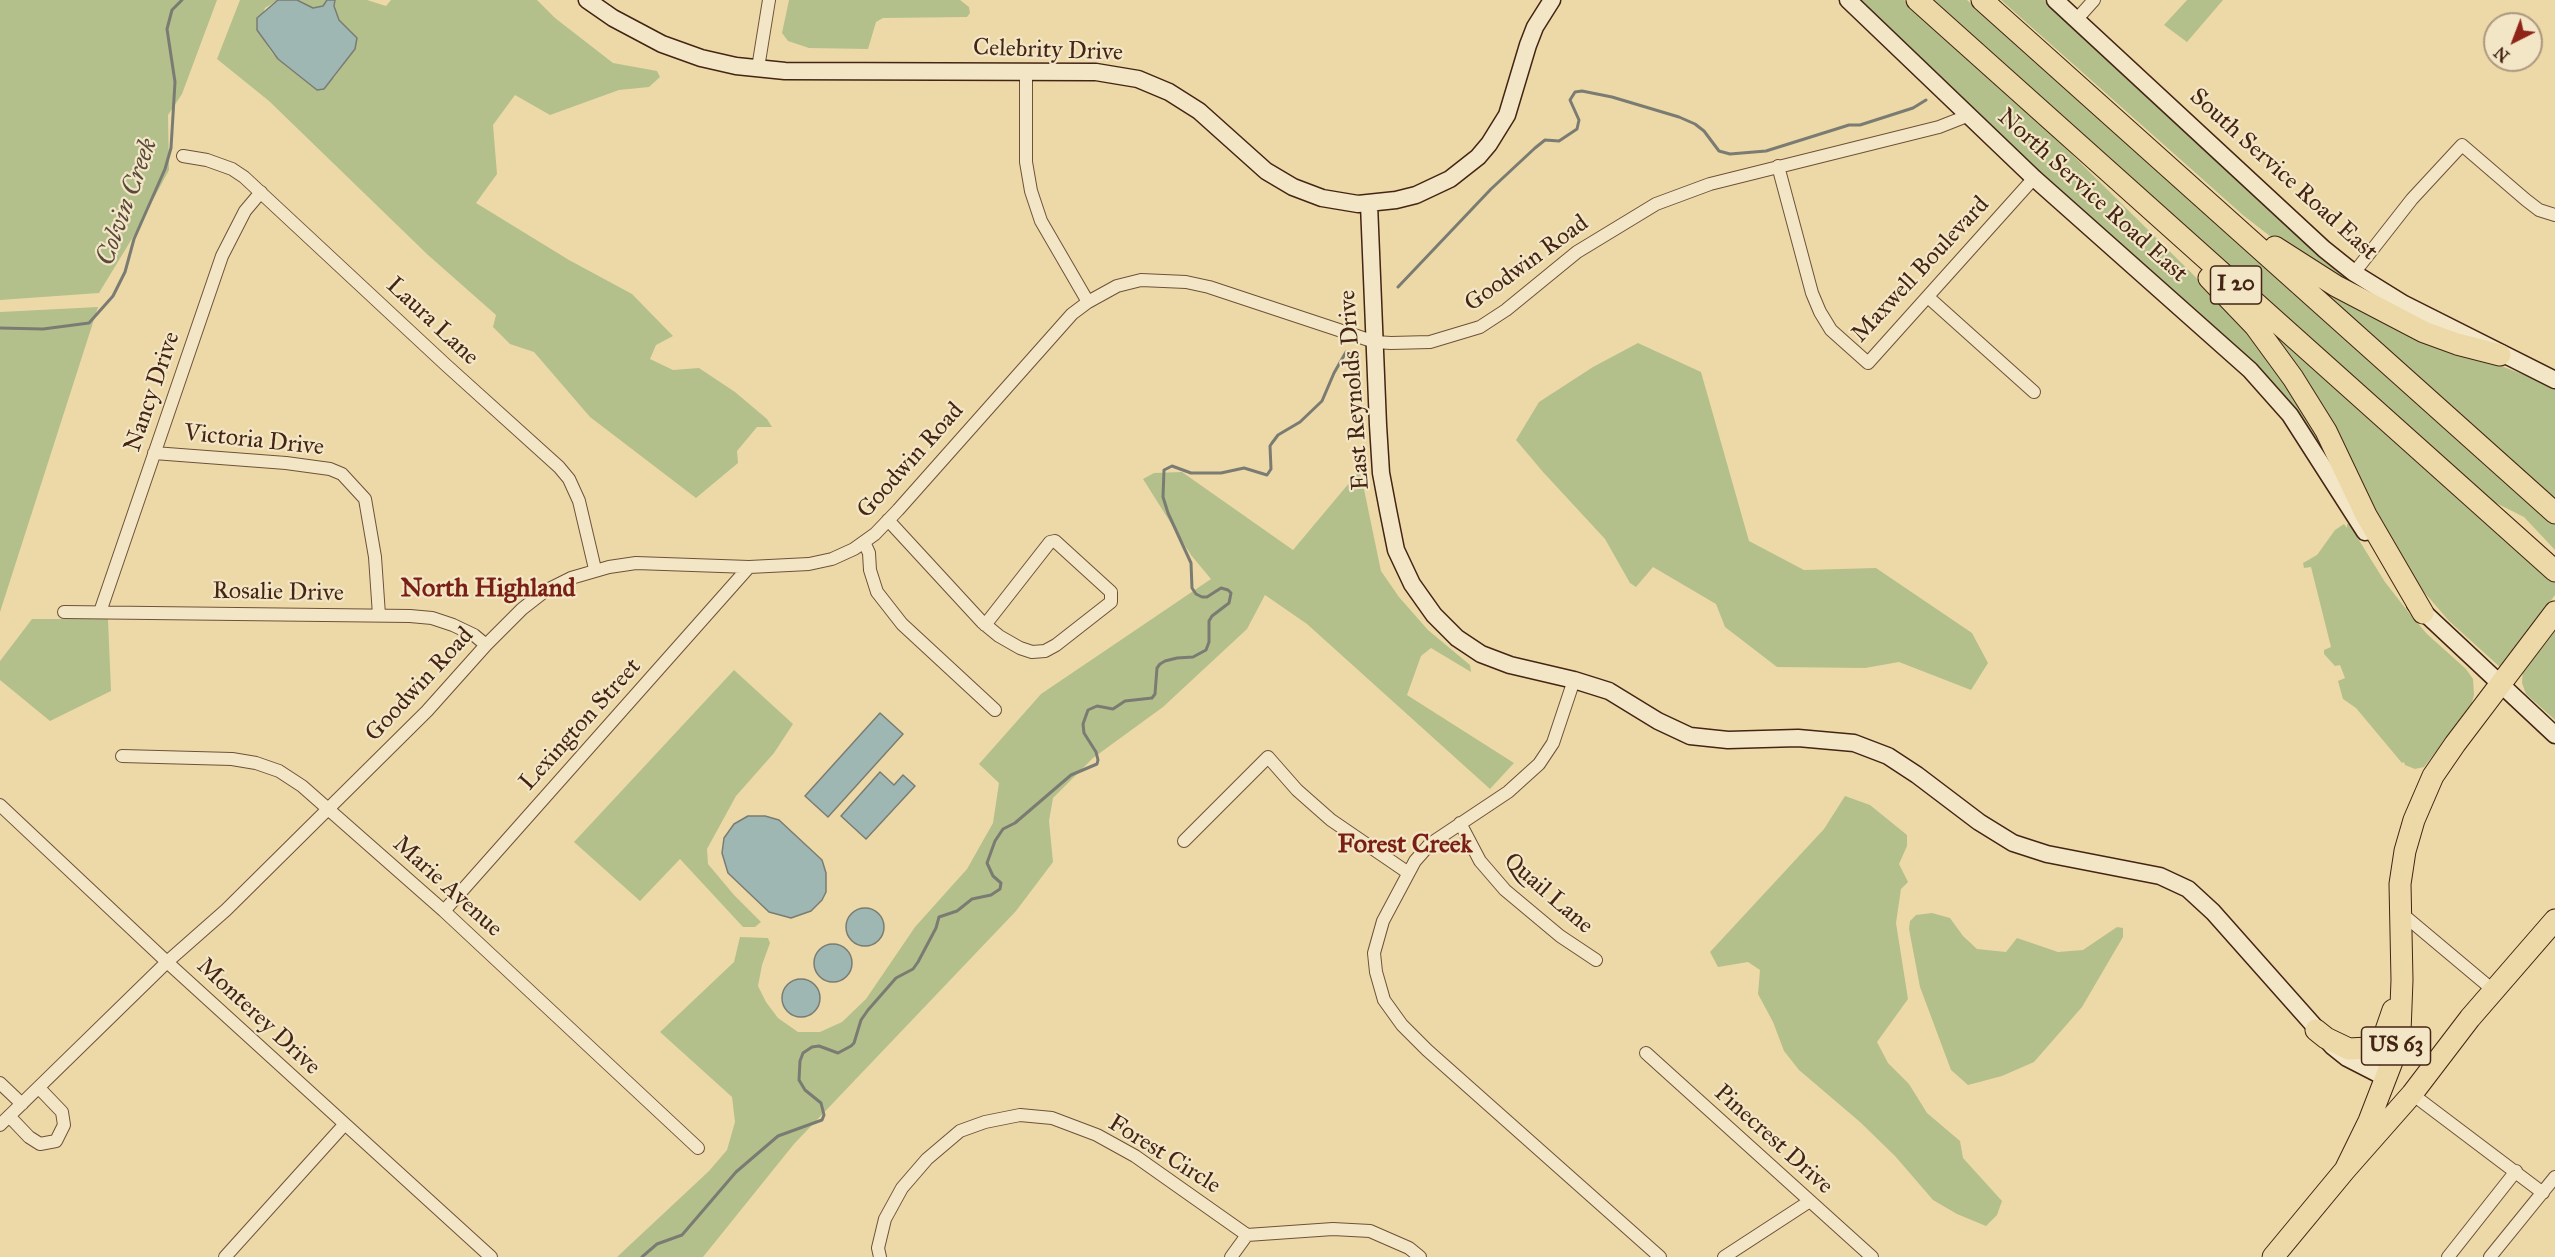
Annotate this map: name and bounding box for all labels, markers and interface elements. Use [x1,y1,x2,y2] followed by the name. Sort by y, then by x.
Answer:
[2483,12,2543,72] north arrow
[972,34,1124,68] street label: Celebrity Drive
[2491,43,2513,66] text: N
[2183,83,2383,267] street label: South Service Road East
[1991,103,2193,289] street label: North Service Road East
[91,134,165,270] water label: Colvin Creek
[1846,191,1996,349] street label: Maxwell Boulevard
[1460,210,1594,318] street label: Goodwin Road
[2210,266,2262,304] road number: I 20
[380,272,484,372] street label: Laura Lane
[1334,289,1376,491] street label: East Reynolds Drive
[119,328,187,456] street label: Nancy Drive
[852,397,970,525] street label: Goodwin Road
[183,419,325,463] street label: Victoria Drive
[400,574,576,606] district label: North Highland
[212,577,344,609] street label: Rosalie Drive
[360,622,480,748] street label: Goodwin Road
[514,653,648,797] street label: Lexington Street
[386,830,508,944] street label: Marie Avenue
[1337,830,1473,862] district label: Forest Creek
[1497,847,1599,941] street label: Quail Lane
[190,952,326,1082] street label: Monterey Drive
[2362,1027,2430,1065] road number: US 63
[1708,1079,1838,1201] street label: Pinecrest Drive
[1103,1109,1225,1201] street label: Forest Circle

